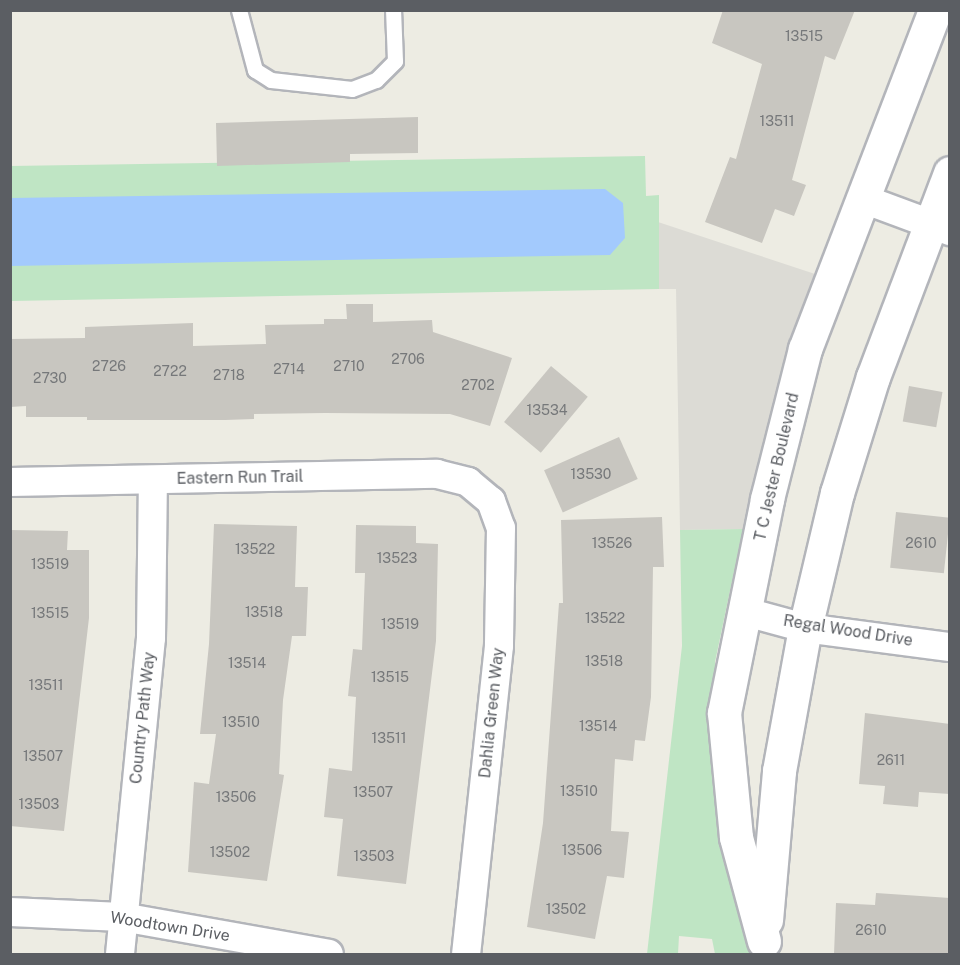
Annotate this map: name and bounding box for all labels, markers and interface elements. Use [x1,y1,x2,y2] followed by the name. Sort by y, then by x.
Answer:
[785,28,823,44] house number: 13515
[760,113,794,129] house number: 13511
[391,351,425,367] house number: 2706
[92,358,126,374] house number: 2726
[333,358,365,374] house number: 2710
[273,361,305,377] house number: 2714
[153,363,187,379] house number: 2722
[213,367,245,383] house number: 2718
[33,370,67,386] house number: 2730
[461,377,495,393] house number: 2702
[751,391,803,543] street label: T C Jester Boulevard
[526,402,568,418] house number: 13534
[571,466,611,482] house number: 13530
[176,467,304,489] street label: Eastern Run Trail
[592,535,632,551] house number: 13526
[905,535,937,551] house number: 2610
[235,541,275,557] house number: 13522
[377,550,417,566] house number: 13523
[31,556,69,572] house number: 13519
[245,604,283,620] house number: 13518
[31,605,69,621] house number: 13515
[585,610,625,626] house number: 13522
[782,611,914,651] street label: Regal Wood Drive
[381,616,419,632] house number: 13519
[476,647,508,779] street label: Dahlia Green Way
[127,651,159,785] street label: Country Path Way
[585,653,623,669] house number: 13518
[228,655,266,671] house number: 13514
[371,669,409,685] house number: 13515
[29,677,63,693] house number: 13511
[222,714,260,730] house number: 13510
[579,718,617,734] house number: 13514
[372,730,406,746] house number: 13511
[23,748,63,764] house number: 13507
[877,752,905,768] house number: 2611
[560,783,598,799] house number: 13510
[353,784,393,800] house number: 13507
[216,789,256,805] house number: 13506
[19,796,59,812] house number: 13503
[562,842,602,858] house number: 13506
[210,844,250,860] house number: 13502
[354,848,394,864] house number: 13503
[546,901,586,917] house number: 13502
[109,908,231,946] street label: Woodtown Drive
[855,922,887,938] house number: 2610

